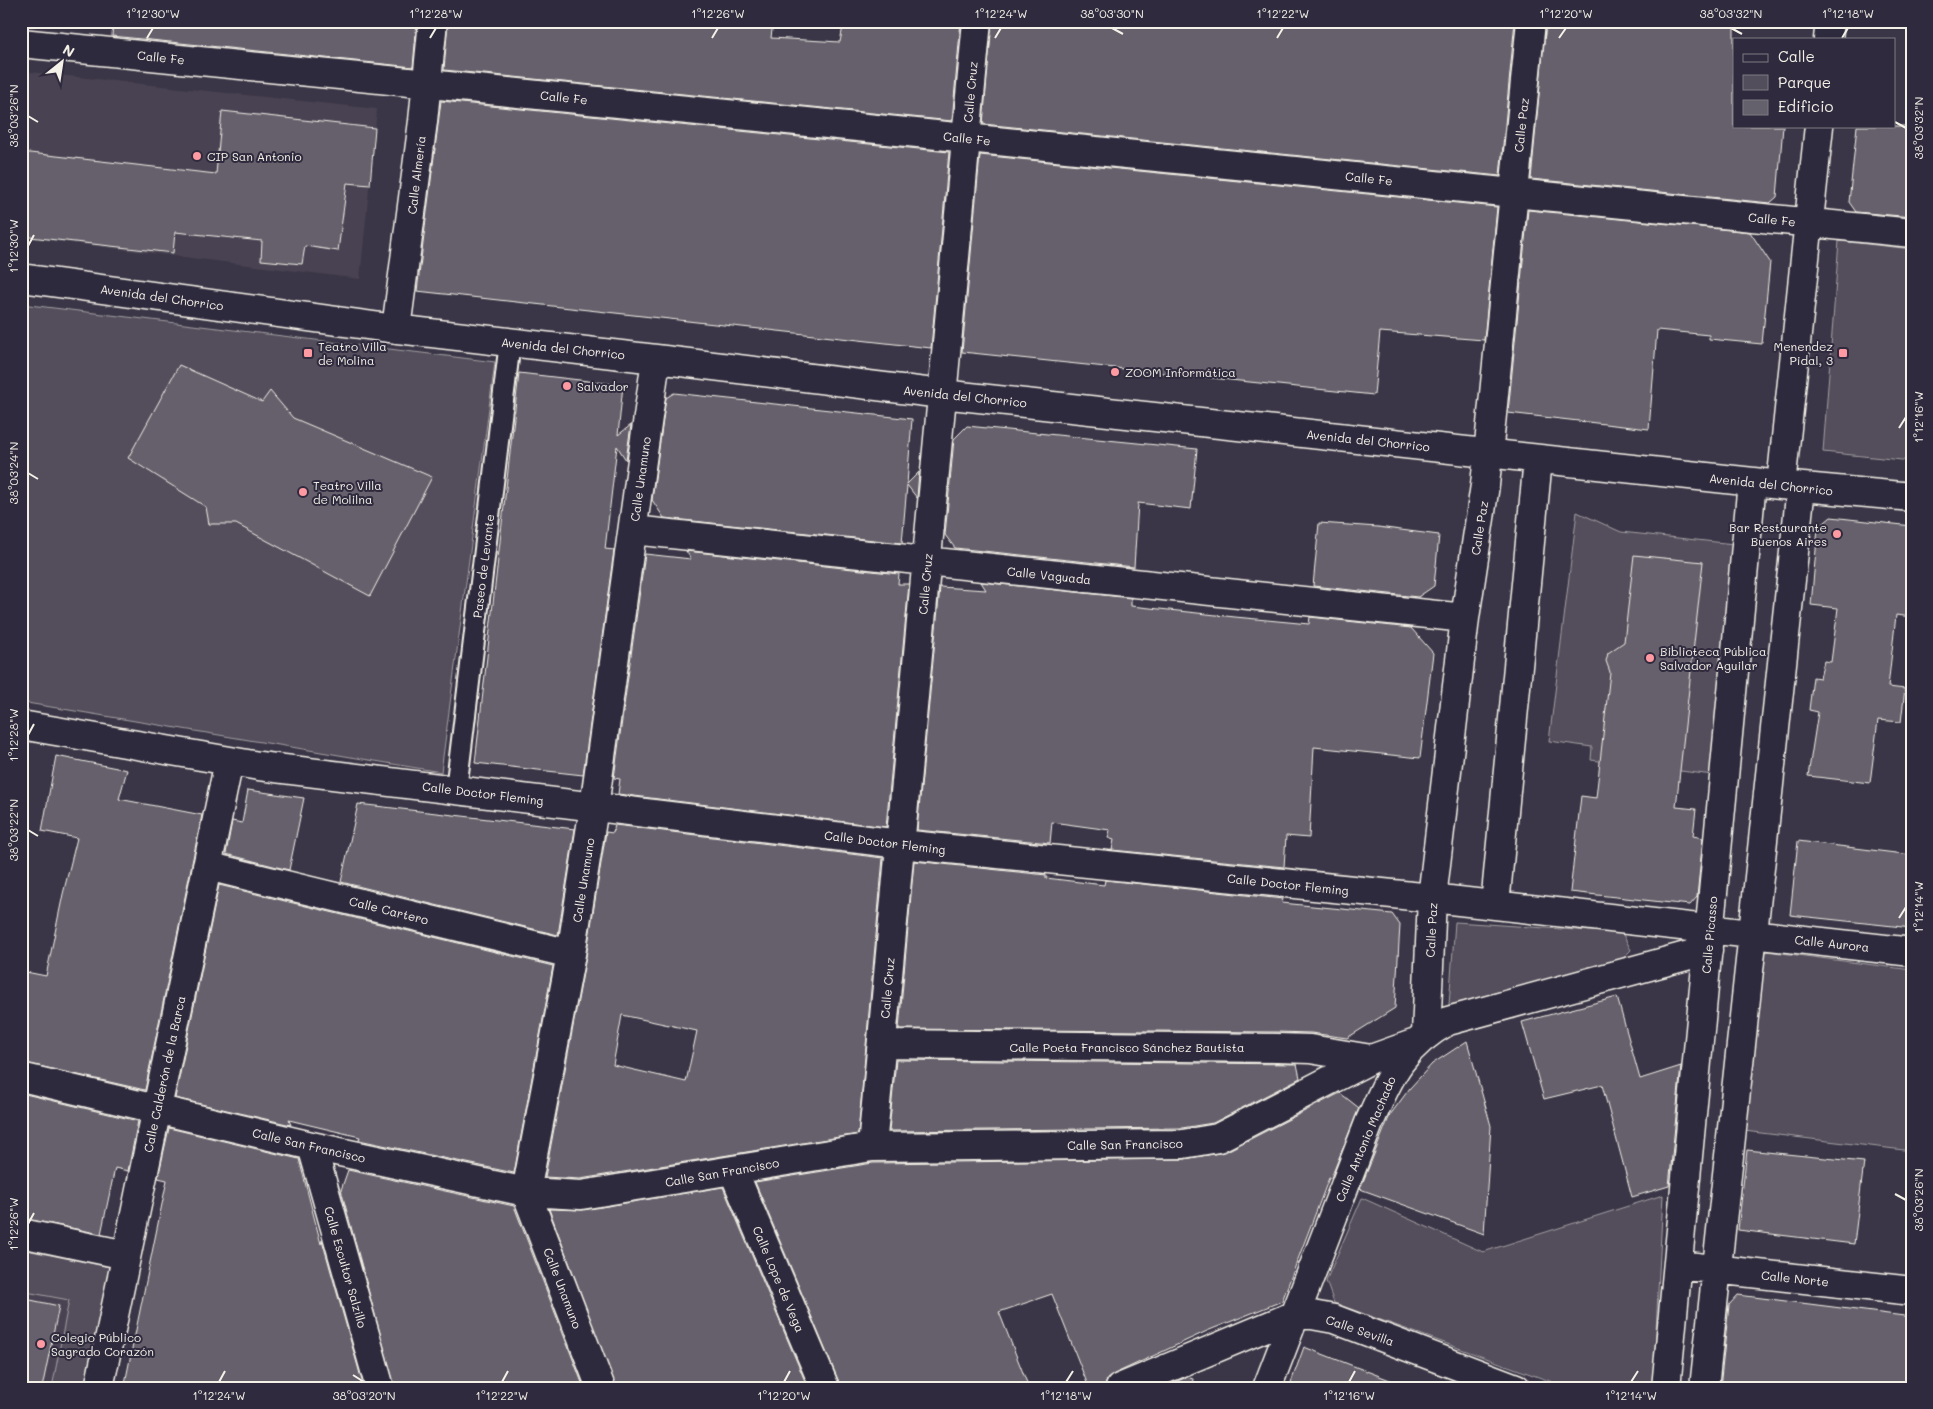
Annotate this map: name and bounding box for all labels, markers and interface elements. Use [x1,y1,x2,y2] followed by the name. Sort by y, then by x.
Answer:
[126,5,180,21] text: 1°12'30"W
[409,5,463,21] text: 1°12'28"W
[691,5,745,21] text: 1°12'26"W
[974,5,1028,21] text: 1°12'24"W
[1080,5,1144,21] text: 38°03'30"N
[1257,5,1309,21] text: 1°12'22"W
[1539,5,1593,21] text: 1°12'20"W
[1700,5,1762,21] text: 38°03'32"N
[1822,5,1874,21] text: 1°12'18"W
[38,38,88,88] north arrow
[1733,38,1896,128] legend
[59,39,78,61] text: N
[1778,46,1815,66] text: Calle
[137,47,185,67] street label: Calle Fe
[959,61,981,123] street label: Calle Cruz
[1778,72,1831,92] text: Parque
[5,84,21,148] text: 38°03'26"N
[540,87,588,107] street label: Calle Fe
[1778,96,1834,116] text: Edificio
[1510,97,1532,153] street label: Calle Paz
[1910,97,1926,159] text: 38°03'32"N
[943,128,991,148] street label: Calle Fe
[403,135,429,215] street label: Calle Almería
[207,148,302,164] place label: CIP San Antonio
[191,150,203,162] marker: CIP San Antonio
[1345,168,1393,188] street label: Calle Fe
[1748,209,1796,229] street label: Calle Fe
[5,219,21,273] text: 1°12'30"W
[99,280,225,314] street label: Avenida del Chorrico
[500,334,626,362] street label: Avenida del Chorrico
[318,338,387,368] place label: Teatro Villa de Molina
[1774,338,1833,368] place label: Menendez Pidal, 3
[302,347,314,359] marker: Teatro Villa de Molina
[1837,347,1849,359] marker: Menendez Pidal, 3
[1125,364,1236,380] place label: ZOOM Informática
[1109,366,1121,378] marker: ZOOM Informática
[577,378,629,394] place label: Salvador
[561,380,573,392] marker: Salvador
[902,382,1028,410] street label: Avenida del Chorrico
[1910,391,1926,443] text: 1°12'16"W
[1305,426,1431,454] street label: Avenida del Chorrico
[626,436,654,522] street label: Calle Unamuno
[5,442,21,504] text: 38°03'24"N
[1708,470,1834,498] street label: Avenida del Chorrico
[313,477,382,507] place label: Teatro Villa de Molilna
[297,486,309,498] marker: Teatro Villa de Molilna
[1467,499,1491,556] street label: Calle Paz
[469,513,497,619] street label: Paseo de Levante
[1729,519,1827,549] place label: Bar Restaurante Buenos Aires
[1831,528,1843,540] marker: Bar Restaurante Buenos Aires
[914,553,936,615] street label: Calle Cruz
[1006,563,1092,587] street label: Calle Vaguada
[1660,643,1766,673] place label: Biblioteca Pública Salvador Aguilar
[1644,652,1656,664] marker: Biblioteca Pública Salvador Aguilar
[5,708,21,762] text: 1°12'28"W
[421,778,545,808] street label: Calle Doctor Fleming
[5,799,21,861] text: 38°03'22"N
[823,827,947,857] street label: Calle Doctor Fleming
[568,837,598,923] street label: Calle Unamuno
[1226,870,1350,898] street label: Calle Doctor Fleming
[1910,881,1926,933] text: 1°12'14"W
[348,892,430,928] street label: Calle Cartero
[1698,896,1720,974] street label: Calle Picasso
[1422,902,1440,958] street label: Calle Paz
[1794,931,1870,955] street label: Calle Aurora
[876,957,898,1019] street label: Calle Cruz
[140,994,188,1154] street label: Calle Calderón de la Barca
[1010,1039,1244,1055] street label: Calle Poeta Francisco Sánchez Bautista
[1331,1074,1399,1204] street label: Calle Antonio Machado
[251,1124,367,1166] street label: Calle San Francisco
[1067,1135,1183,1153] street label: Calle San Francisco
[664,1154,780,1190] street label: Calle San Francisco
[1910,1168,1926,1232] text: 38°03'26"N
[5,1197,21,1251] text: 1°12'26"W
[321,1204,371,1330] street label: Calle Escultor Salzillo
[749,1223,809,1335] street label: Calle Lope de Vega
[540,1245,586,1331] street label: Calle Unamuno
[1760,1266,1830,1290] street label: Calle Norte
[1324,1311,1396,1349] street label: Calle Sevilla
[51,1329,154,1359] place label: Colegio Público Sagrado Corazón
[35,1338,47,1350] marker: Colegio Público Sagrado Corazón
[192,1387,246,1403] text: 1°12'24"W
[332,1387,396,1403] text: 38°03'20"N
[476,1387,528,1403] text: 1°12'22"W
[757,1387,811,1403] text: 1°12'20"W
[1040,1387,1092,1403] text: 1°12'18"W
[1323,1387,1375,1403] text: 1°12'16"W
[1605,1387,1657,1403] text: 1°12'14"W

